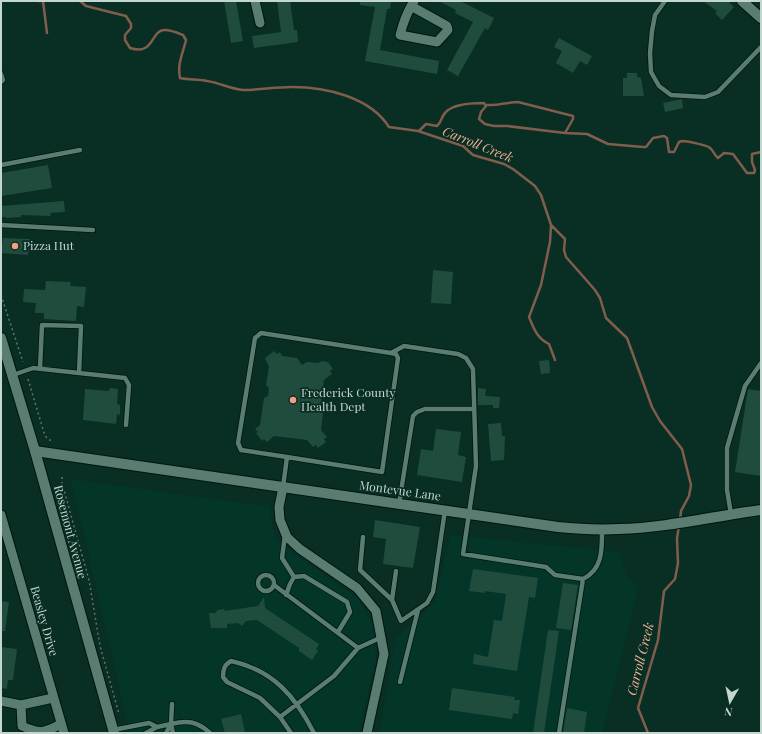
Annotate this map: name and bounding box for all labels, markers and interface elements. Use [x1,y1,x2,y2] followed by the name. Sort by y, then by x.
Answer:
[440,122,516,165] water label: Carroll Creek
[23,237,75,253] place label: Pizza Hut
[10,241,20,251] marker: Pizza Hut
[301,384,395,414] place label: Frederick County Health Dept
[288,395,298,405] marker: Frederick County Health Dept
[358,476,442,504] street label: Montevue Lane
[51,483,91,580] street label: Rosemont Avenue
[27,584,63,658] street label: Beasley Drive
[622,620,657,697] water label: Carroll Creek
[710,682,750,722] north arrow
[723,704,733,720] text: N

